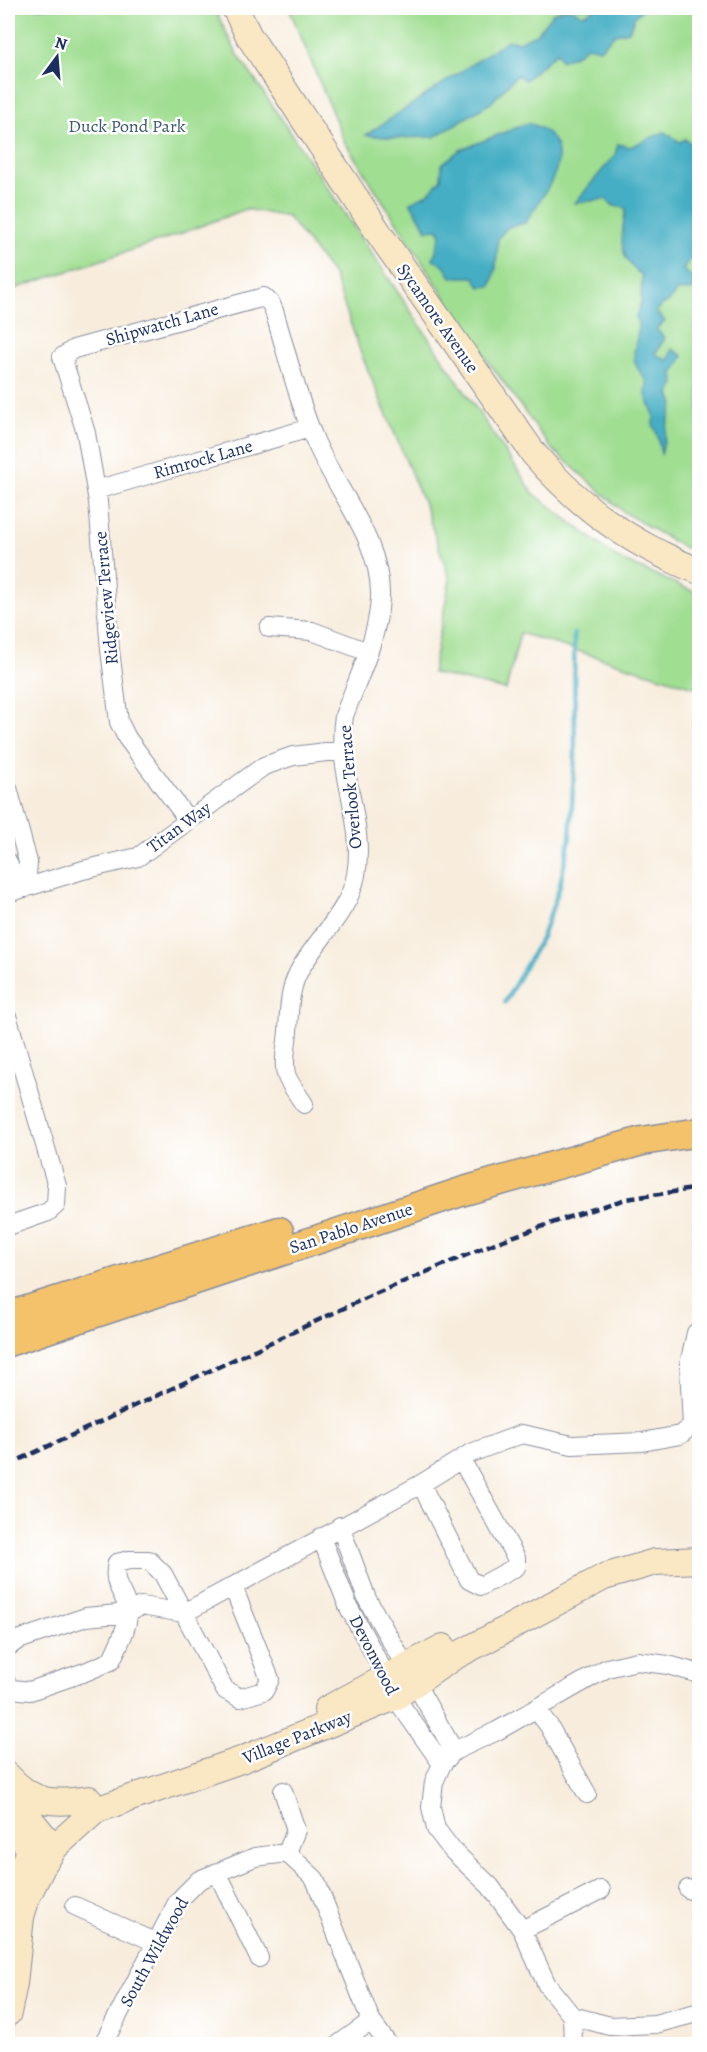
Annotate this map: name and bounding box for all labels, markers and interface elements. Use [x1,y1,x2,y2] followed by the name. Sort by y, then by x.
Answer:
[27,27,87,87] north arrow
[52,31,70,56] text: N
[68,114,186,138] park label: Duck Pond Park
[391,258,485,378] street label: Sycamore Avenue
[103,296,221,352] street label: Shipwatch Lane
[151,433,255,485] street label: Rimrock Lane
[88,530,124,666] street label: Ridgeview Terrace
[333,724,367,850] street label: Overlook Terrace
[142,795,217,858] street label: Titan Way
[286,1197,416,1259] street label: San Pablo Avenue
[344,1611,405,1699] street label: Devonwood
[238,1704,356,1770] street label: Village Parkway
[114,1892,194,2011] street label: South Wildwood

